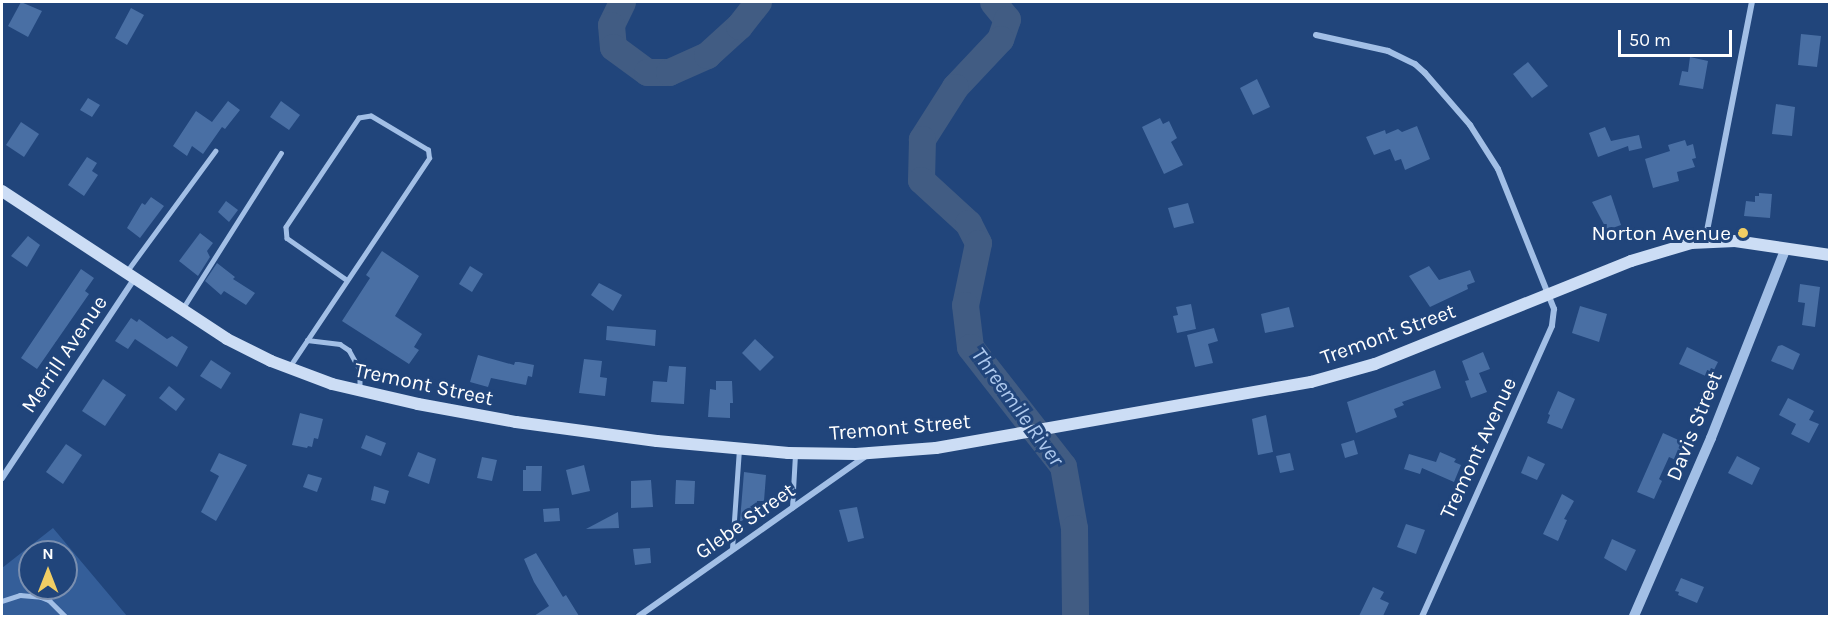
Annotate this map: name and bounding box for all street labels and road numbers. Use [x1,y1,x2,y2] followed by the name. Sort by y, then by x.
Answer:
[16,291,112,417] street label: Merrill Avenue
[1317,298,1459,370] street label: Tremont Street
[352,357,496,411] street label: Tremont Street
[1661,368,1727,484] street label: Davis Street
[1434,373,1522,523] street label: Tremont Avenue
[828,408,972,446] street label: Tremont Street
[690,477,800,565] street label: Glebe Street

